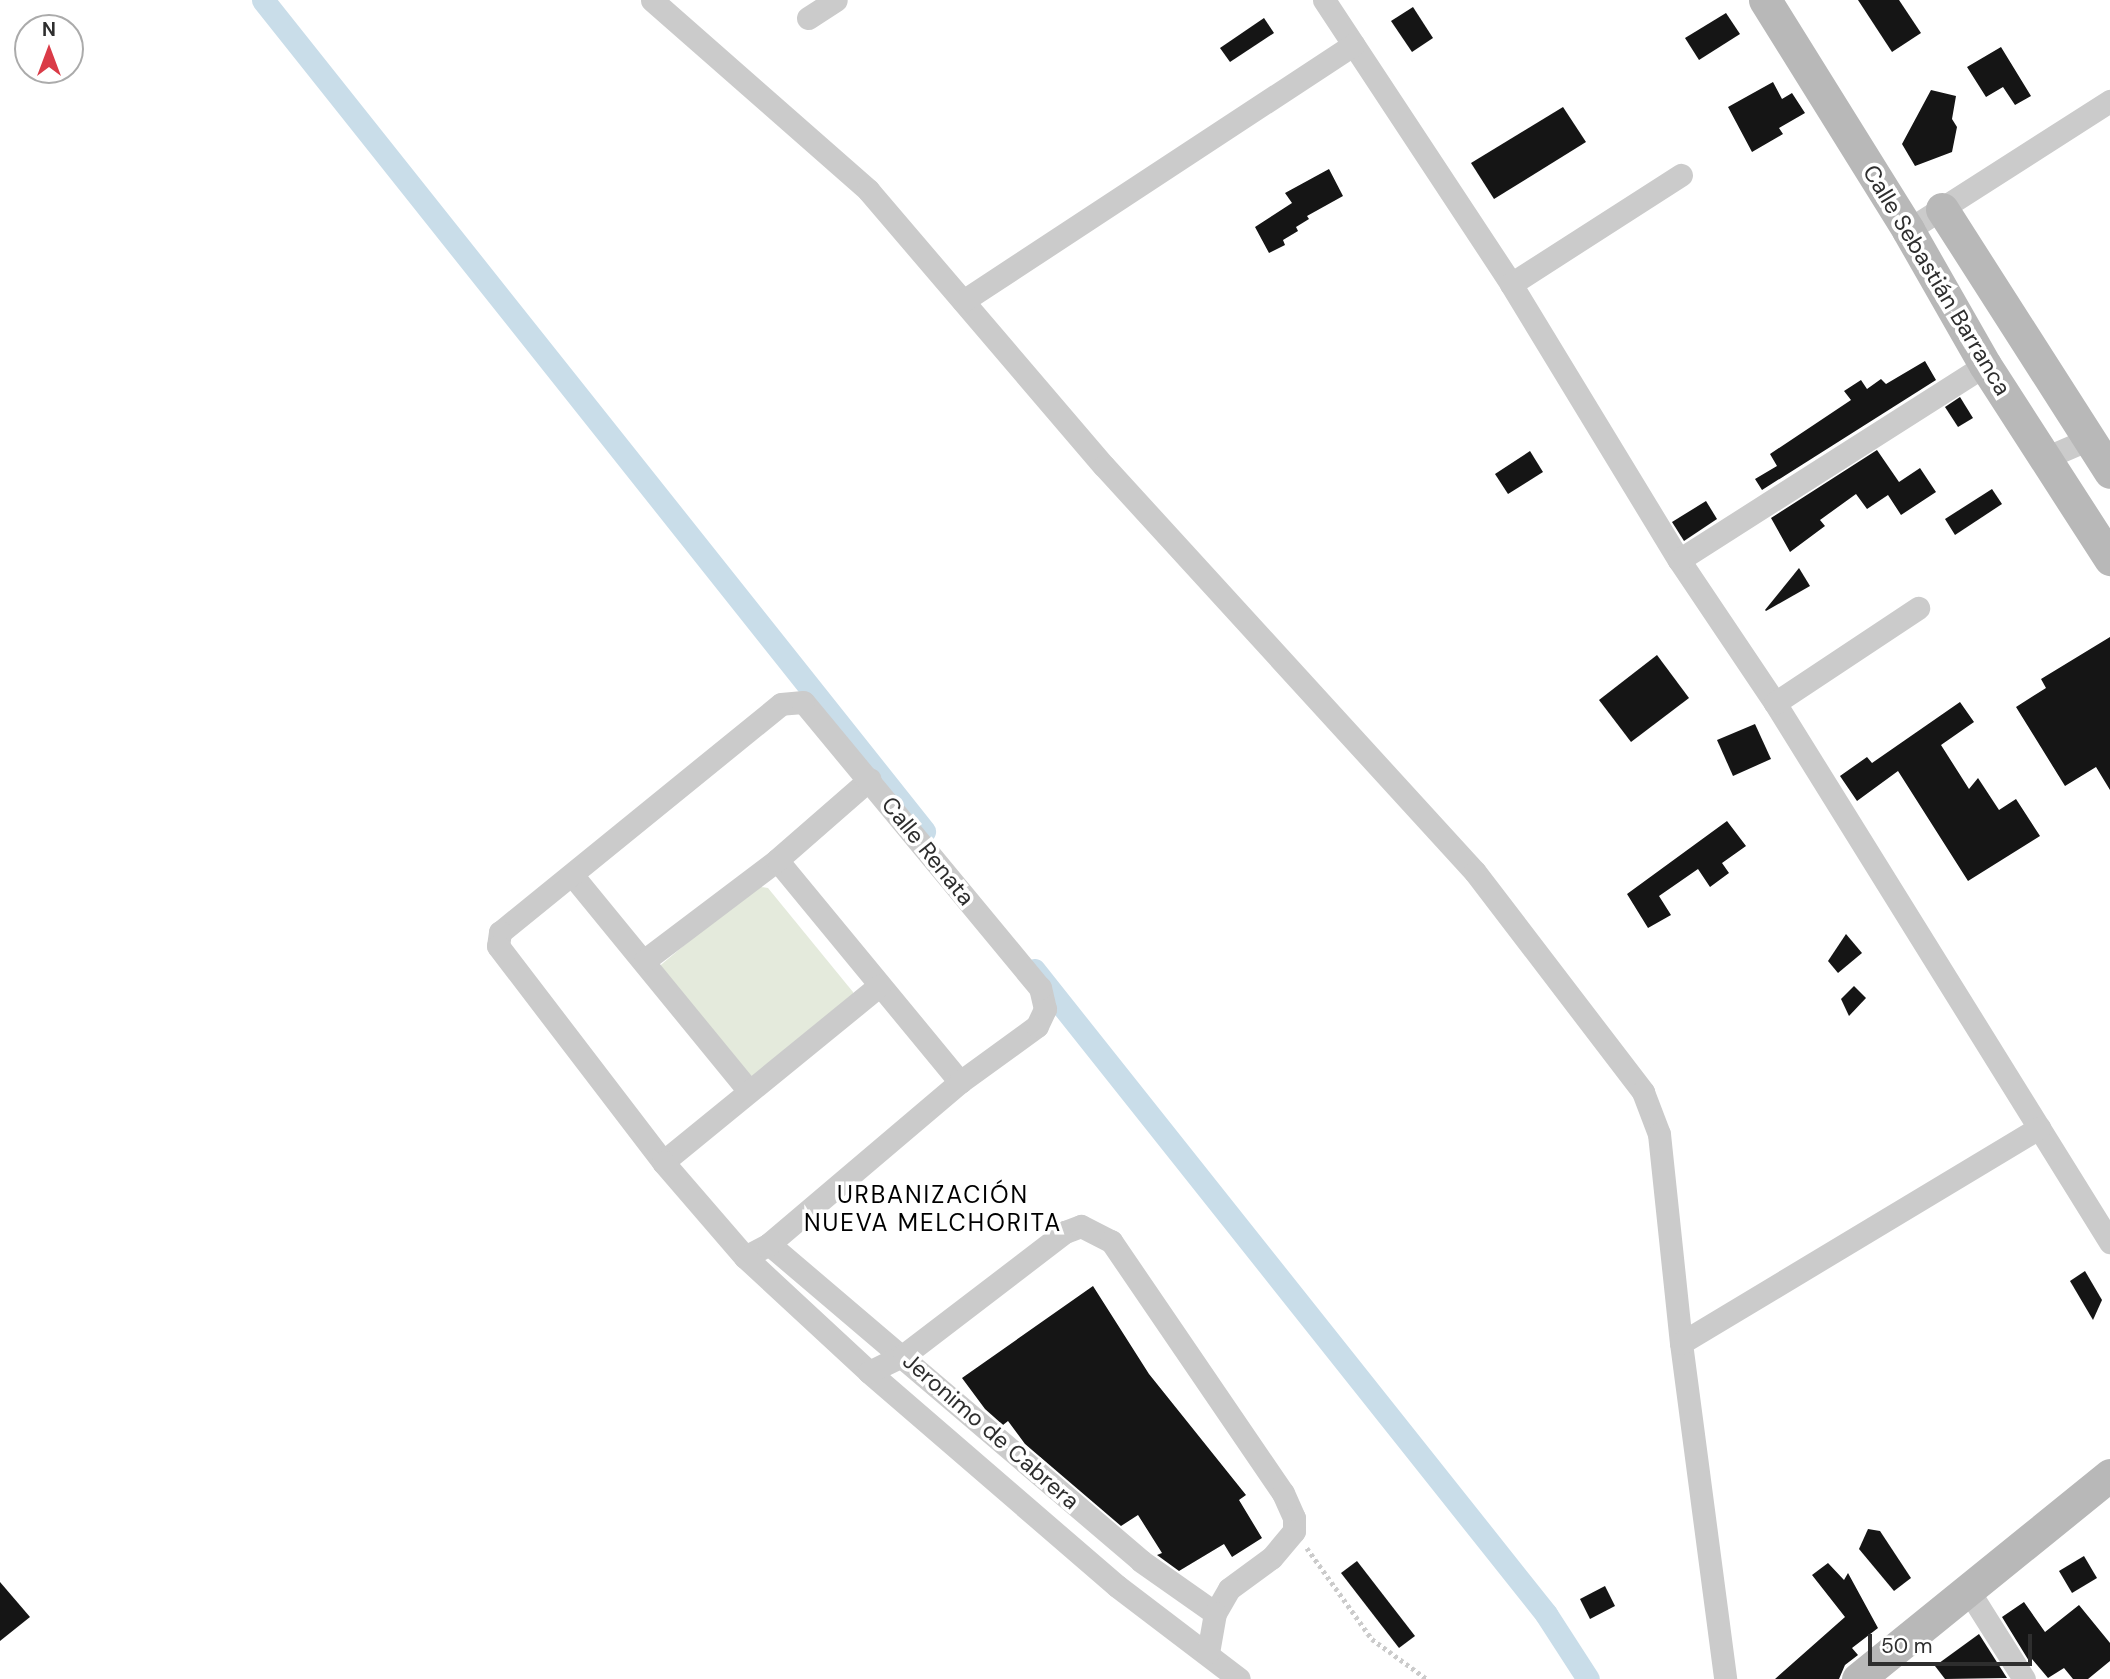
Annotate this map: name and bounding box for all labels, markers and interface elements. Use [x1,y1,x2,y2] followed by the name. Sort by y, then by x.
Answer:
[14,14,84,84] north arrow
[42,17,56,42] text: N
[1857,160,2017,400] street label: Calle Sebastián Barranca
[876,791,980,911] street label: Calle Renata
[806,1181,1060,1237] district label: URBANIZACIÓN NUEVA MELCHORITA
[897,1347,1085,1515] street label: Jeronimo de Cabrera
[1872,1620,2036,1664] scale bar
[1881,1632,1932,1660] text: 50 m

